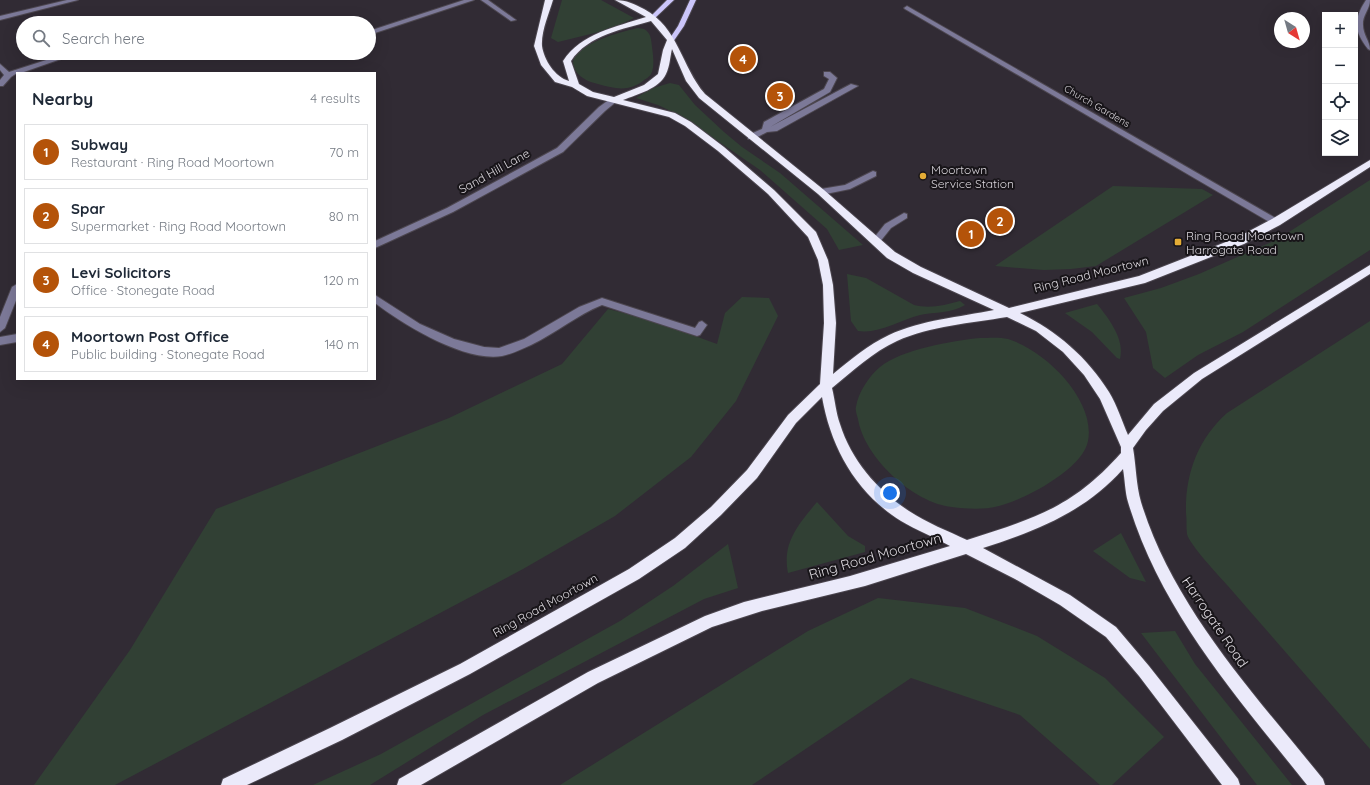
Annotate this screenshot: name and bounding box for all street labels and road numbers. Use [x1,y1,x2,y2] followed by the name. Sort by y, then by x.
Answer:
[1062,82,1133,130] street label: Church Gardens
[456,145,532,197] street label: Sand Hill Lane
[1032,252,1150,296] street label: Ring Road Moortown
[807,528,943,584] street label: Ring Road Moortown
[490,570,600,640] street label: Ring Road Moortown
[1178,573,1252,671] street label: Harrogate Road

